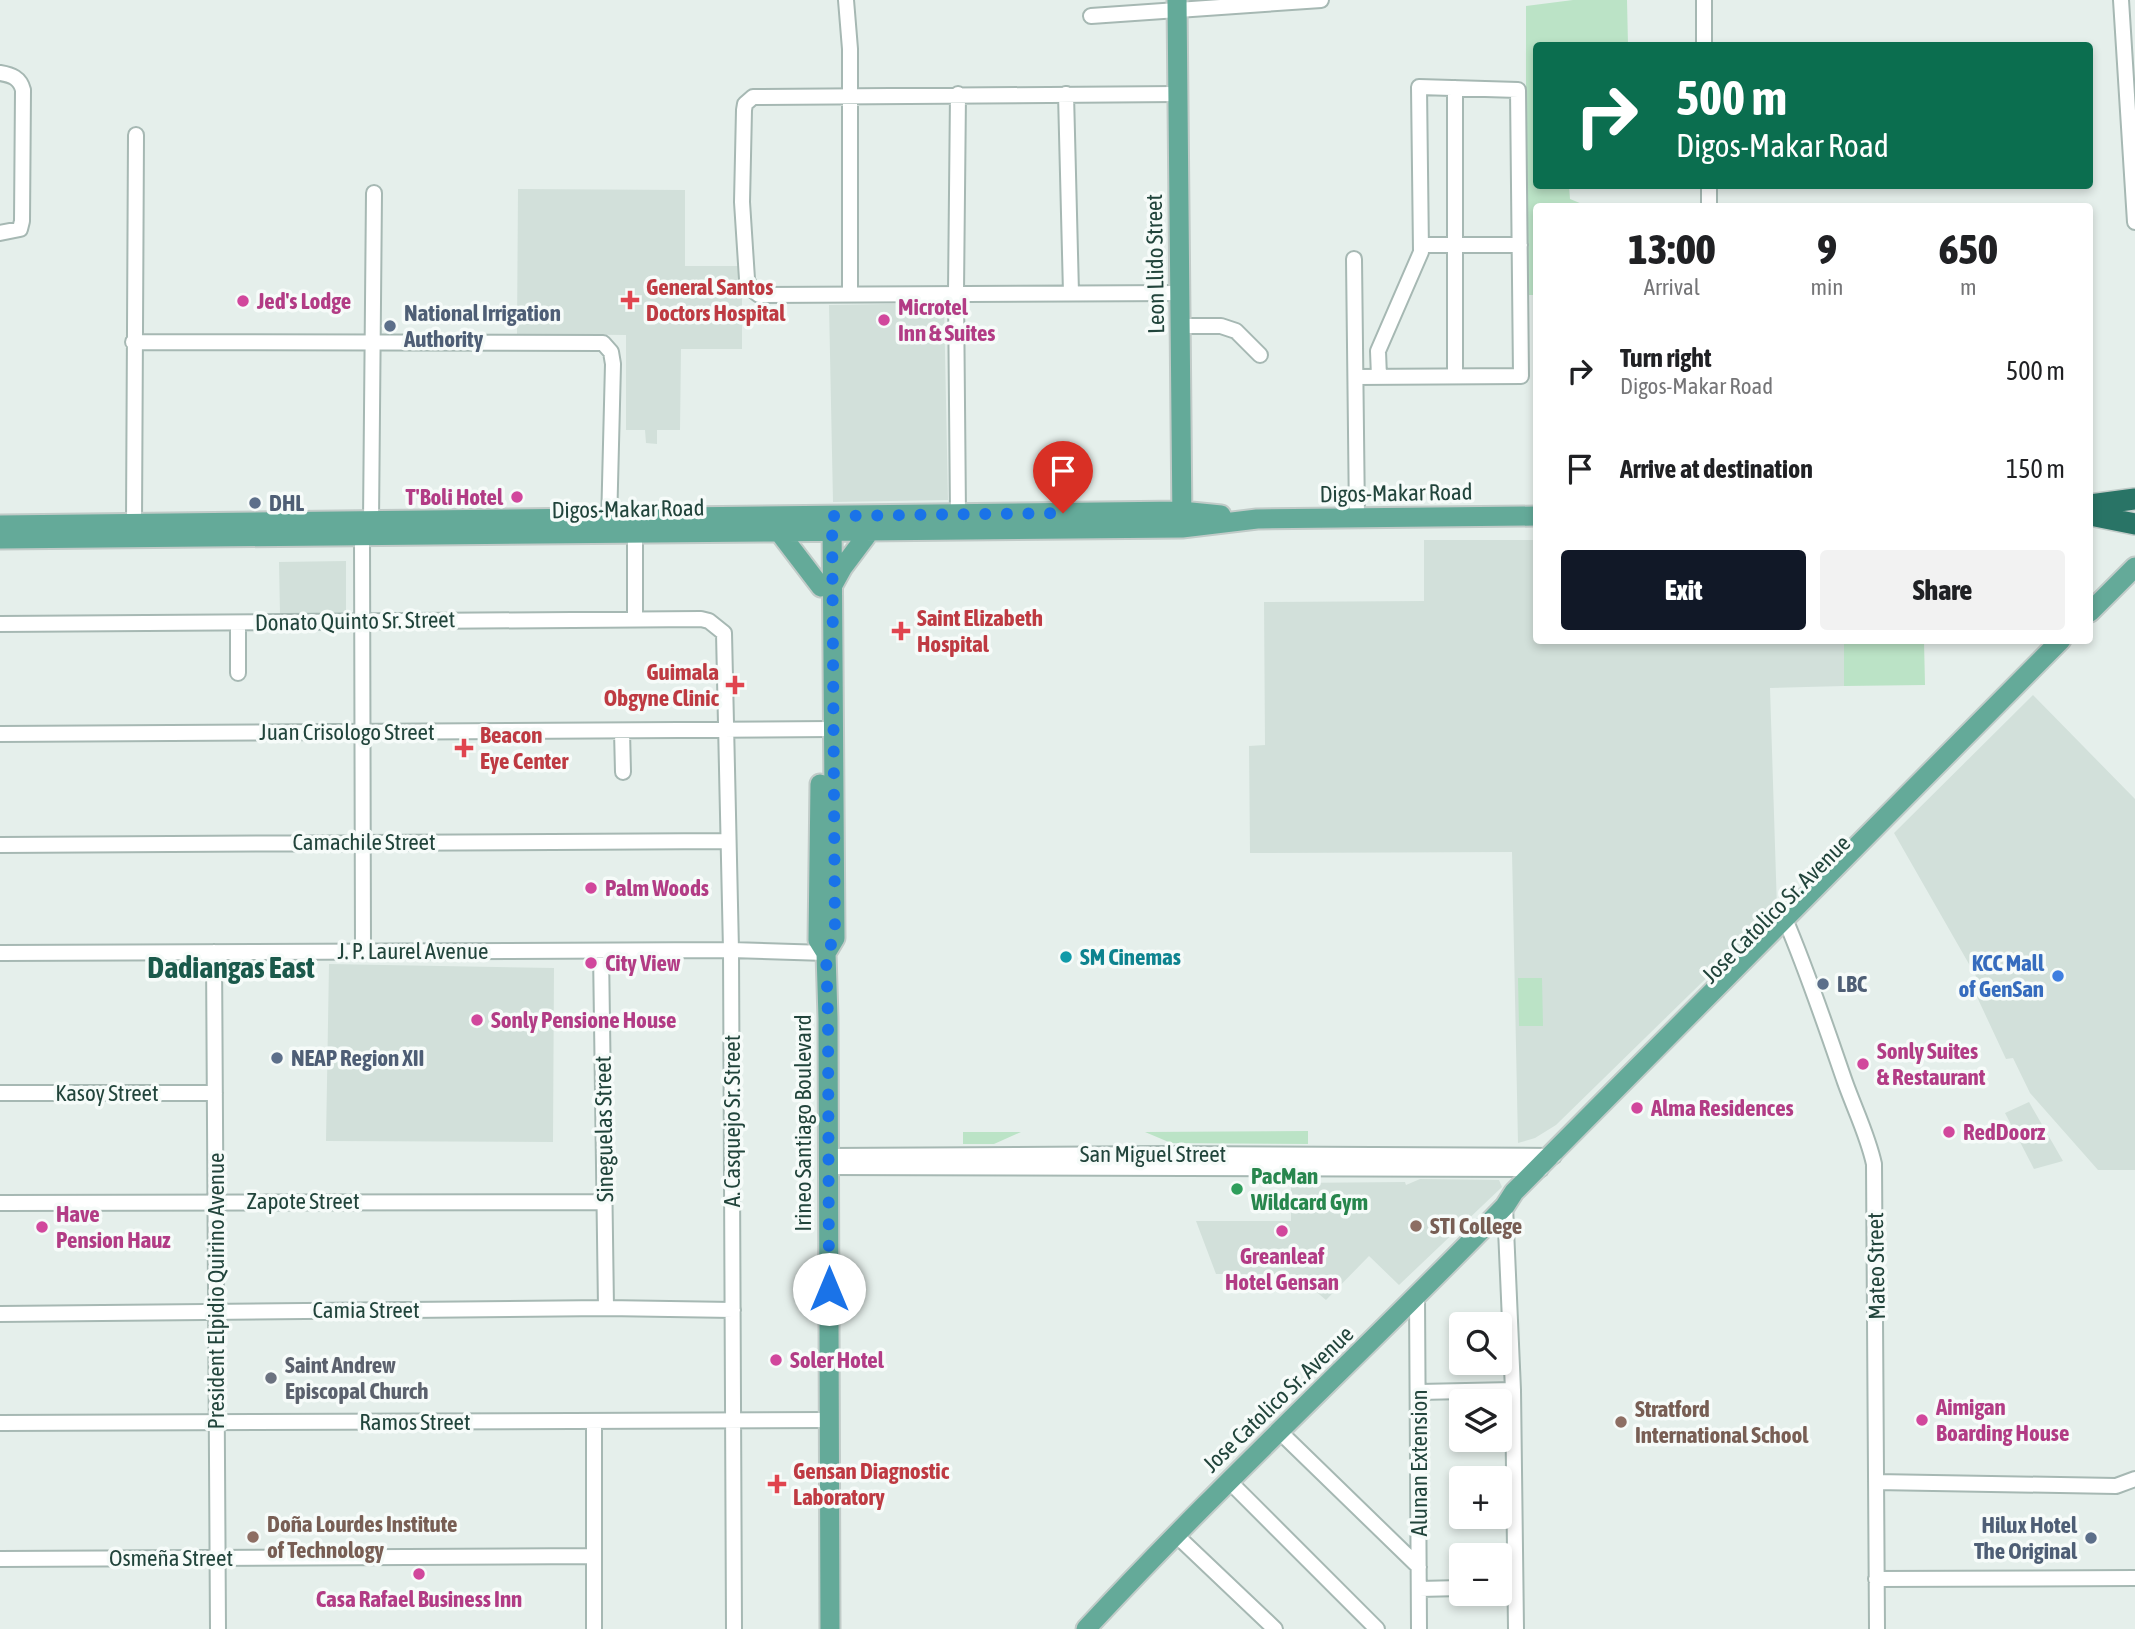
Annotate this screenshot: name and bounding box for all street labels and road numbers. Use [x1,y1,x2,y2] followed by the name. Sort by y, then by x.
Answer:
[1141,194,1169,334] street label: Leon Llido Street
[1319,479,1473,507] street label: Digos-Makar Road
[551,495,705,523] street label: Digos-Makar Road
[255,606,455,636] street label: Donato Quinto Sr. Street
[259,719,435,745] street label: Juan Crisologo Street
[292,829,436,855] street label: Camachile Street
[1697,830,1855,988] street label: Jose Catolico Sr. Avenue
[338,938,488,964] street label: J. P. Laurel Avenue
[790,1014,816,1232] street label: Irineo Santiago Boulevard
[719,1035,745,1207] street label: A. Casquejo Sr. Street
[590,1056,618,1202] street label: Sineguelas Street
[55,1080,159,1106] street label: Kasoy Street
[1080,1141,1226,1167] street label: San Miguel Street
[203,1152,229,1430] street label: President Elpidio Quirino Avenue
[246,1188,360,1214] street label: Zapote Street
[1862,1212,1890,1320] street label: Mateo Street
[312,1297,420,1323] street label: Camia Street
[1198,1321,1358,1477] street label: Jose Catolico Sr. Avenue
[1406,1389,1432,1537] street label: Alunan Extension
[359,1409,471,1435] street label: Ramos Street
[109,1545,233,1571] street label: Osmeña Street

